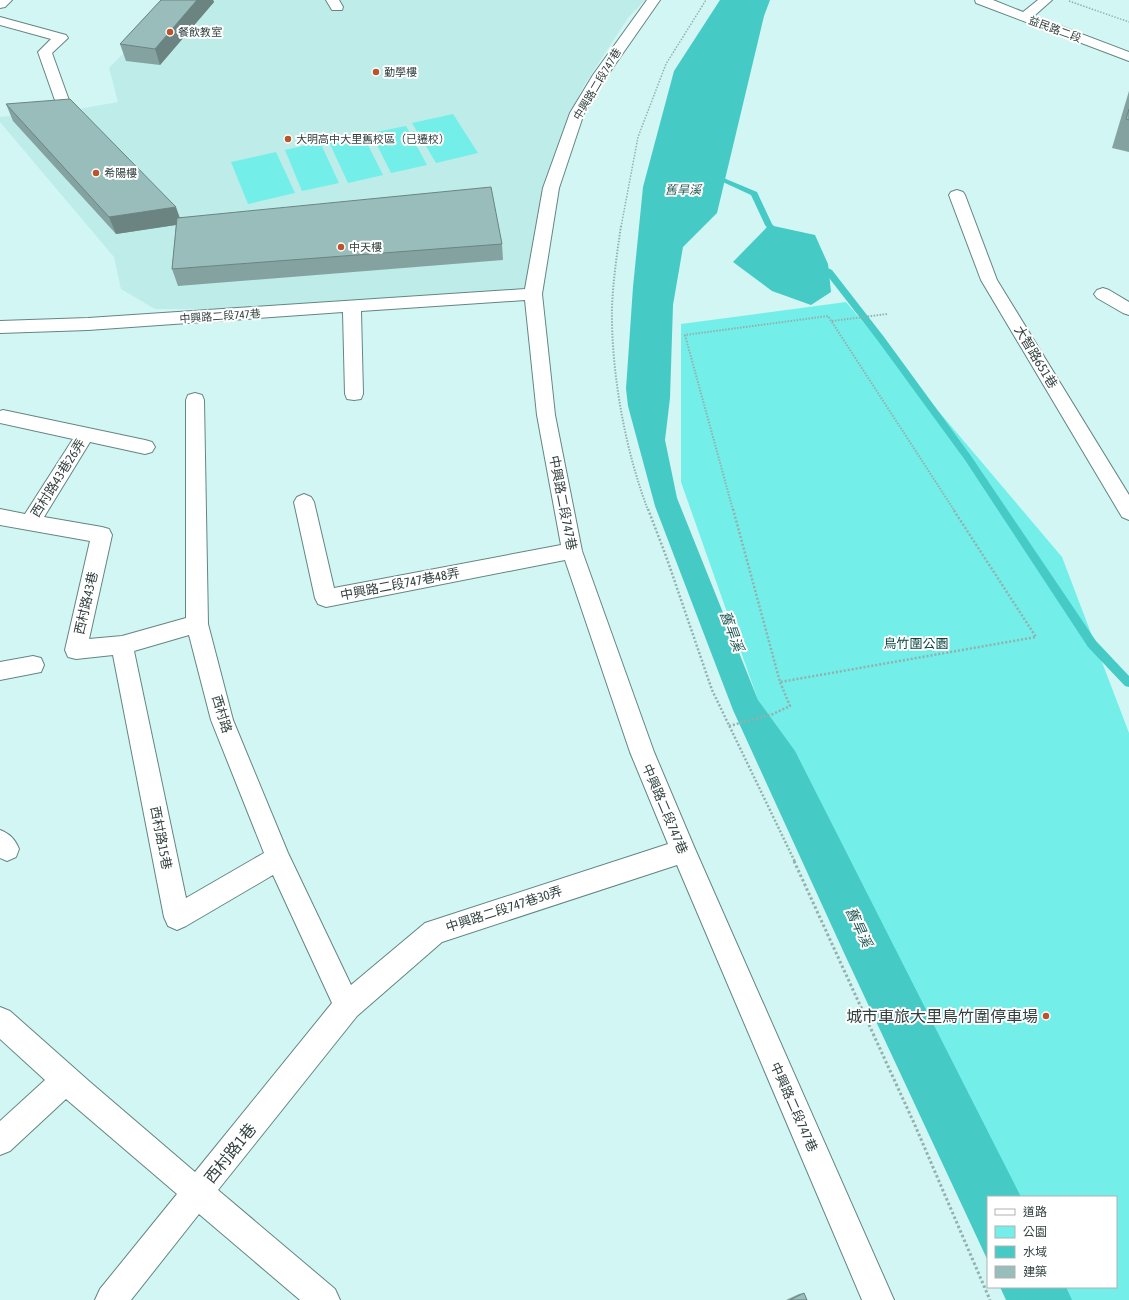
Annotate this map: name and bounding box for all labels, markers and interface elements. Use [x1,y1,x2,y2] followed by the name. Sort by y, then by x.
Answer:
[1027,14,1083,44] street label: 益民路二段
[178,26,222,38] place label: 餐飲教室
[165,27,175,37] marker: 餐飲教室
[571,46,623,122] street label: 中興路二段747巷
[384,66,417,78] place label: 勤學樓
[371,67,381,77] marker: 勤學樓
[296,133,450,145] place label: 大明高中大里舊校區（已遷校）
[283,134,293,144] marker: 大明高中大里舊校區（已遷校）
[104,167,137,179] place label: 希陽樓
[91,168,101,178] marker: 希陽樓
[665,183,703,197] water label: 舊旱溪
[349,241,382,253] place label: 中天樓
[336,242,346,252] marker: 中天樓
[179,307,261,325] street label: 中興路二段747巷
[1011,323,1061,391] street label: 大智路651巷
[28,436,88,520] street label: 西村路43巷26弄
[546,454,580,552] street label: 中興路二段747巷
[339,565,461,603] street label: 中興路二段747巷48弄
[71,570,101,636] street label: 西村路43巷
[717,609,747,655] water label: 舊旱溪
[883,636,949,651] park label: 鳥竹圍公園
[209,693,235,735] street label: 西村路
[639,762,691,856] street label: 中興路二段747巷
[148,805,174,871] street label: 西村路15巷
[444,883,564,935] street label: 中興路二段747巷30弄
[843,905,876,951] water label: 舊旱溪
[846,1007,1038,1025] place label: 城市車旅大里鳥竹圍停車場
[1041,1011,1051,1021] marker: 城市車旅大里鳥竹圍停車場
[768,1060,820,1154] street label: 中興路二段747巷
[200,1120,260,1186] street label: 西村路1巷
[987,1196,1117,1288] legend
[1023,1205,1047,1219] text: 道路
[1023,1225,1047,1239] text: 公園
[1023,1245,1047,1259] text: 水域
[1023,1265,1047,1279] text: 建築

